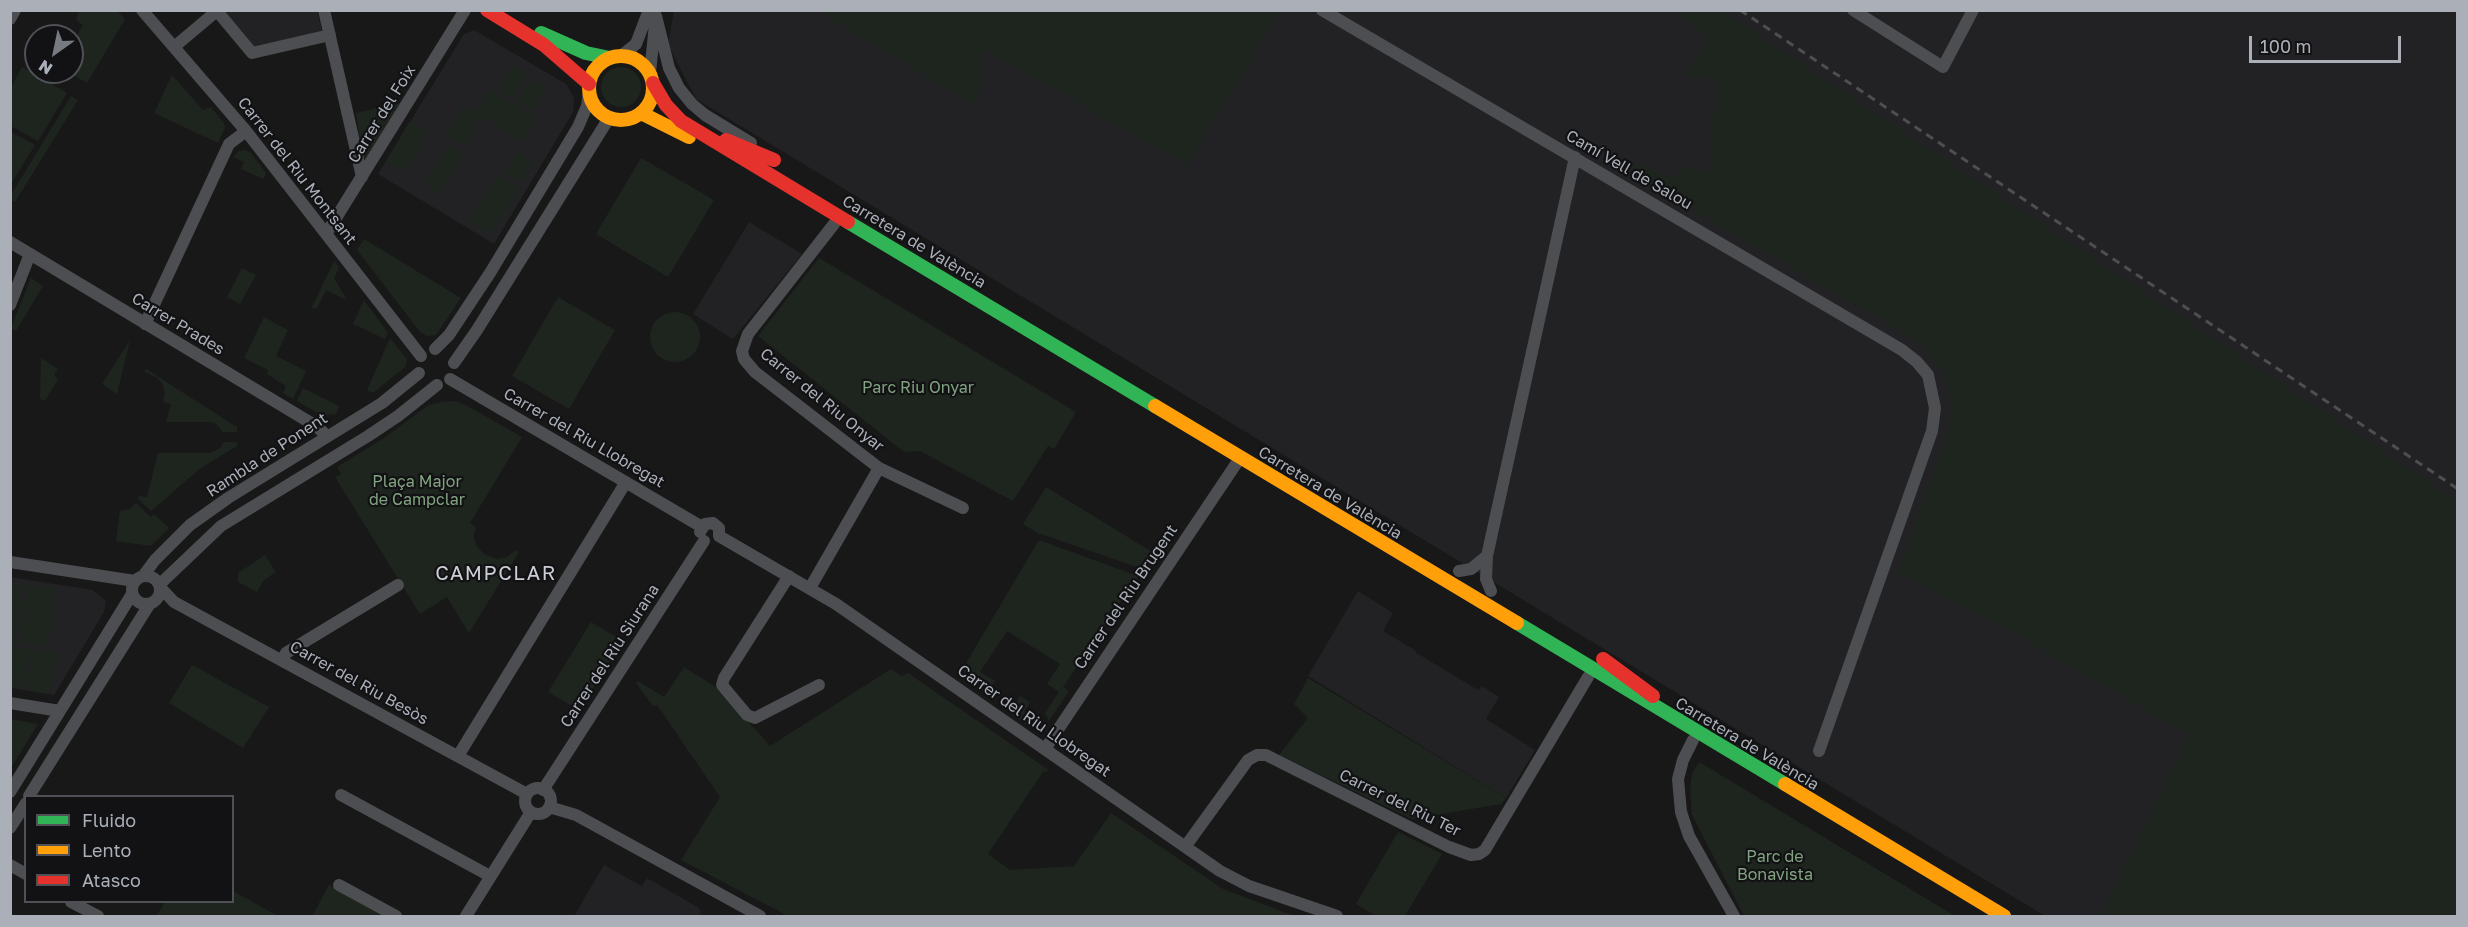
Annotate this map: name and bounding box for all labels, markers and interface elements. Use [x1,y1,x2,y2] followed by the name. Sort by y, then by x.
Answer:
[24,24,84,84] north arrow
[2252,24,2404,62] scale bar
[2260,35,2311,57] text: 100 m
[35,56,56,79] text: N
[344,61,420,167] street label: Carrer del Foix
[233,93,361,249] street label: Carrer del Riu Montsant
[1563,126,1695,214] street label: Camí Vell de Salou
[839,191,989,293] street label: Carretera de València
[128,289,228,359] street label: Carrer Prades
[756,344,888,456] street label: Carrer del Riu Onyar
[862,378,974,398] park label: Parc Riu Onyar
[500,384,668,492] street label: Carrer del Riu Llobregat
[203,409,331,501] street label: Rambla de Ponent
[1255,442,1405,544] street label: Carretera de València
[369,472,465,510] park label: Plaça Major de Campclar
[1070,521,1182,673] street label: Carrer del Riu Brugent
[435,562,557,586] district label: CAMPCLAR
[556,581,664,731] street label: Carrer del Riu Siurana
[286,637,432,729] street label: Carrer del Riu Besòs
[954,661,1114,781] street label: Carrer del Riu Llobregat
[1672,693,1822,795] street label: Carretera de València
[1336,765,1464,841] street label: Carrer del Riu Ter
[24,795,234,903] legend
[82,809,136,831] text: Fluido
[82,839,131,861] text: Lento
[1737,847,1813,885] park label: Parc de Bonavista
[82,869,141,891] text: Atasco

